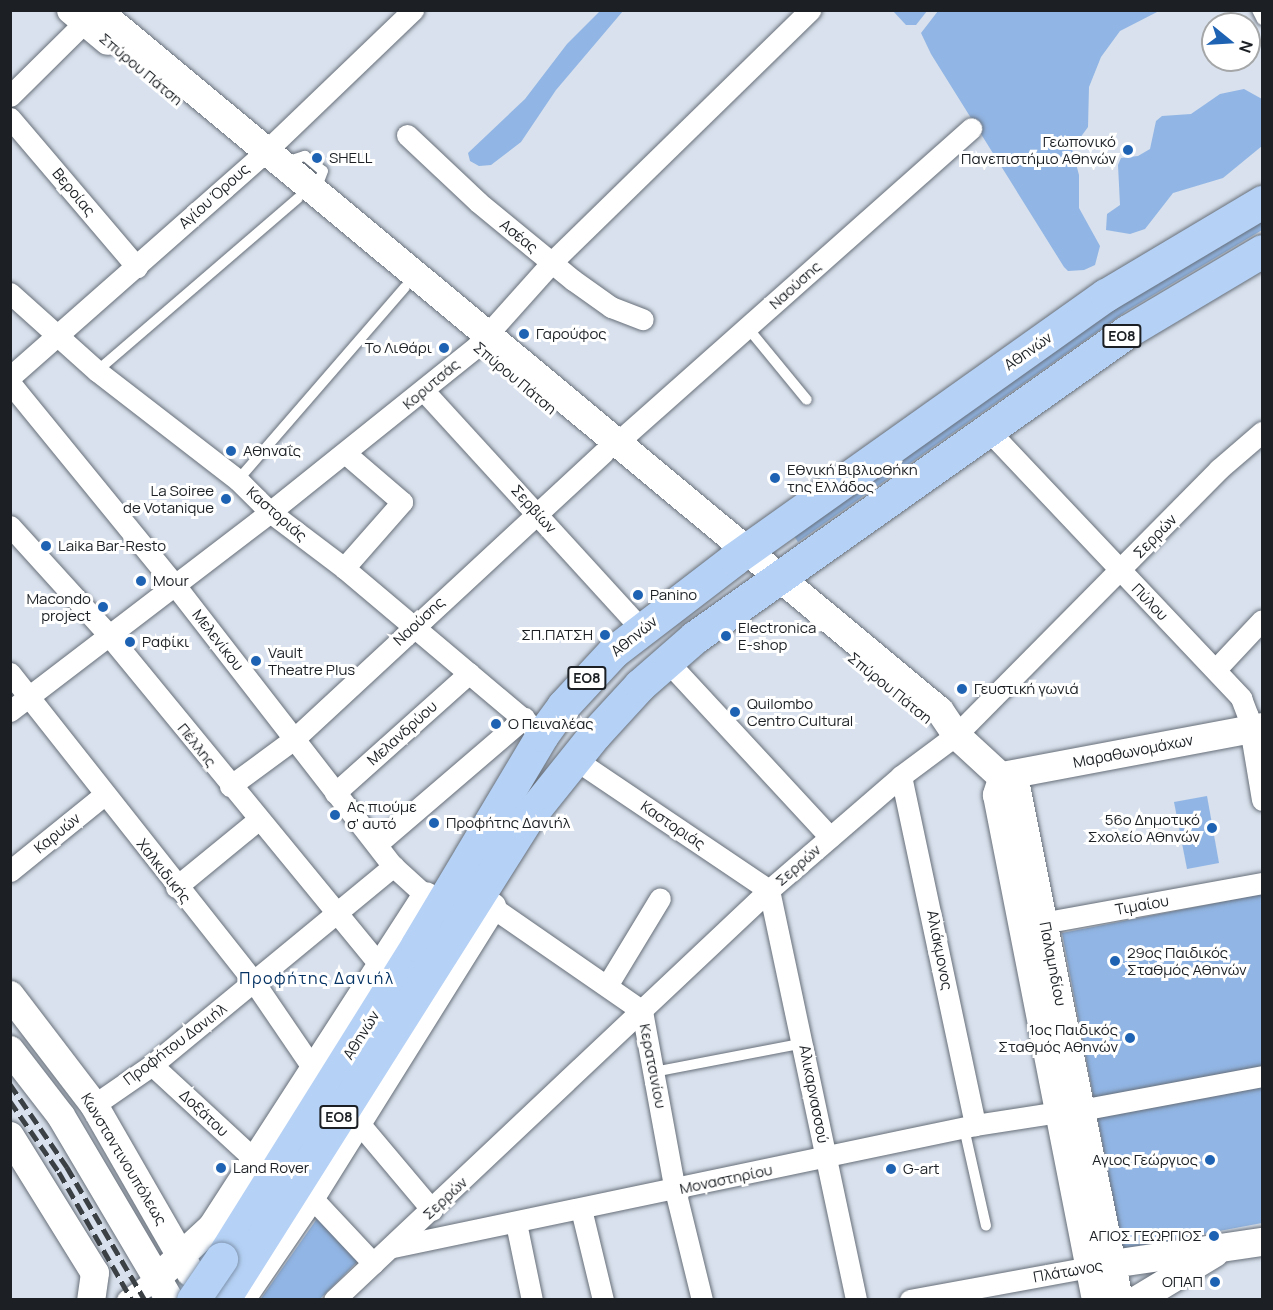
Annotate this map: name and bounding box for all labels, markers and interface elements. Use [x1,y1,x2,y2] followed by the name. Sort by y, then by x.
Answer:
[1201,12,1261,72] north arrow
[96,29,186,109] street label: Σπύρου Πάτση
[1234,38,1258,56] text: N
[961,132,1116,167] place label: Γεωπονικό Πανεπιστήμιο Αθηνών
[1121,143,1135,157] marker: Γεωπονικό Πανεπιστήμιο Αθηνών
[329,149,372,167] place label: SHELL
[310,151,324,165] marker: SHELL
[175,159,253,233] street label: Αγίου Όρους
[49,164,99,220] street label: Βεροίας
[497,215,541,257] street label: Ασέας
[766,257,824,313] street label: Ναούσης
[536,325,607,343] place label: Γαρούφος
[1101,325,1143,347] road number: ΕΟ8
[517,327,531,341] marker: Γαρούφος
[1001,328,1055,374] street label: Αθηνών
[470,338,560,418] street label: Σπύρου Πάτση
[365,339,432,357] place label: Το Λιθάρι
[437,341,451,355] marker: Το Λιθάρι
[399,355,463,413] street label: Κορυτσάς
[243,442,301,460] place label: Αθηναΐς
[224,444,238,458] marker: Αθηναΐς
[787,460,918,495] place label: Εθνική Βιβλιοθήκη της Ελλάδος
[768,471,782,485] marker: Εθνική Βιβλιοθήκη της Ελλάδος
[123,481,214,516] place label: La Soiree de Votanique
[508,481,560,537] street label: Σερβίων
[243,483,311,545] street label: Καστοριάς
[219,492,233,506] marker: La Soiree de Votanique
[1130,510,1180,562] street label: Σερρών
[58,537,166,555] place label: Laika Bar-Resto
[39,539,53,553] marker: Laika Bar-Resto
[153,572,189,590] place label: Mour
[134,574,148,588] marker: Mour
[1128,580,1172,624] street label: Πύλου
[650,586,697,604] place label: Panino
[631,588,645,602] marker: Panino
[26,589,91,624] place label: Macondo project
[390,593,448,649] street label: Ναούσης
[96,600,110,614] marker: Macondo project
[189,606,247,674] street label: Μελενίκου
[607,612,661,660] street label: Αθηνών
[738,618,816,653] place label: Electronica E-shop
[521,626,593,644] place label: ΣΠ.ΠΑΤΣΗ
[598,628,612,642] marker: ΣΠ.ΠΑΤΣΗ
[719,629,733,643] marker: Electronica E-shop
[142,633,189,651] place label: Ραφίκι
[123,635,137,649] marker: Ραφίκι
[268,643,355,678] place label: Vault Theatre Plus
[844,649,936,727] street label: Σπύρου Πάτση
[249,654,263,668] marker: Vault Theatre Plus
[566,667,608,689] road number: ΕΟ8
[974,680,1079,698] place label: Γευστική γωνιά
[955,682,969,696] marker: Γευστική γωνιά
[747,694,853,729] place label: Quilombo Centro Cultural
[363,697,441,769] street label: Μελανδρύου
[728,705,742,719] marker: Quilombo Centro Cultural
[508,715,594,733] place label: Ο Πειναλέας
[489,717,503,731] marker: Ο Πειναλέας
[174,720,220,770] street label: Πέλλης
[1071,731,1195,771] street label: Μαραθωνομάχων
[347,797,417,832] place label: Ας πιούμε σ' αυτό
[637,797,709,853] street label: Καστοριάς
[328,808,342,822] marker: Ας πιούμε σ' αυτό
[30,809,84,857] street label: Καρυών
[1088,810,1200,845] place label: 56ο Δημοτικό Σχολείο Αθηνών
[446,814,570,832] place label: Προφήτης Δανιήλ
[427,816,441,830] marker: Προφήτης Δανιήλ
[1205,821,1219,835] marker: 56ο Δημοτικό Σχολείο Αθηνών
[133,835,195,907] street label: Χαλκιδικής
[772,840,824,890] street label: Σερρών
[1114,891,1170,919] street label: Τιμαίου
[923,909,957,991] street label: Αλιάκμονος
[1036,920,1070,1008] street label: Παλαμηδίου
[1127,943,1247,978] place label: 29ος Παιδικός Σταθμός Αθηνών
[1108,954,1122,968] marker: 29ος Παιδικός Σταθμός Αθηνών
[239,968,395,988] district label: Προφήτης Δανιήλ
[120,999,230,1089] street label: Προφήτου Δανιήλ
[339,1007,383,1063] street label: Αθηνών
[998,1020,1118,1055] place label: 1ος Παιδικός Σταθμός Αθηνών
[636,1022,670,1110] street label: Κερατσινίου
[1123,1031,1137,1045] marker: 1ος Παιδικός Σταθμός Αθηνών
[796,1043,832,1145] street label: Αλικαρνασσού
[176,1086,232,1140] street label: Δοξάτου
[78,1090,170,1228] street label: Κωνσταντινουπόλεως
[318,1106,360,1128] road number: ΕΟ8
[1092,1151,1198,1169] place label: Αγιος Γεώργιος
[1203,1153,1217,1167] marker: Αγιος Γεώργιος
[233,1159,309,1177] place label: Land Rover
[678,1160,774,1198] street label: Μοναστηρίου
[903,1160,940,1178] place label: G-art
[214,1161,228,1175] marker: Land Rover
[884,1162,898,1176] marker: G-art
[419,1173,471,1223] street label: Σερρών
[1089,1227,1202,1245] place label: ΑΓΙΟΣ ΓΕΩΡΓΙΟΣ
[1207,1229,1221,1243] marker: ΑΓΙΟΣ ΓΕΩΡΓΙΟΣ
[1032,1256,1104,1286] street label: Πλάτωνος
[1162,1273,1203,1291] place label: ΟΠΑΠ
[1208,1275,1222,1289] marker: ΟΠΑΠ

